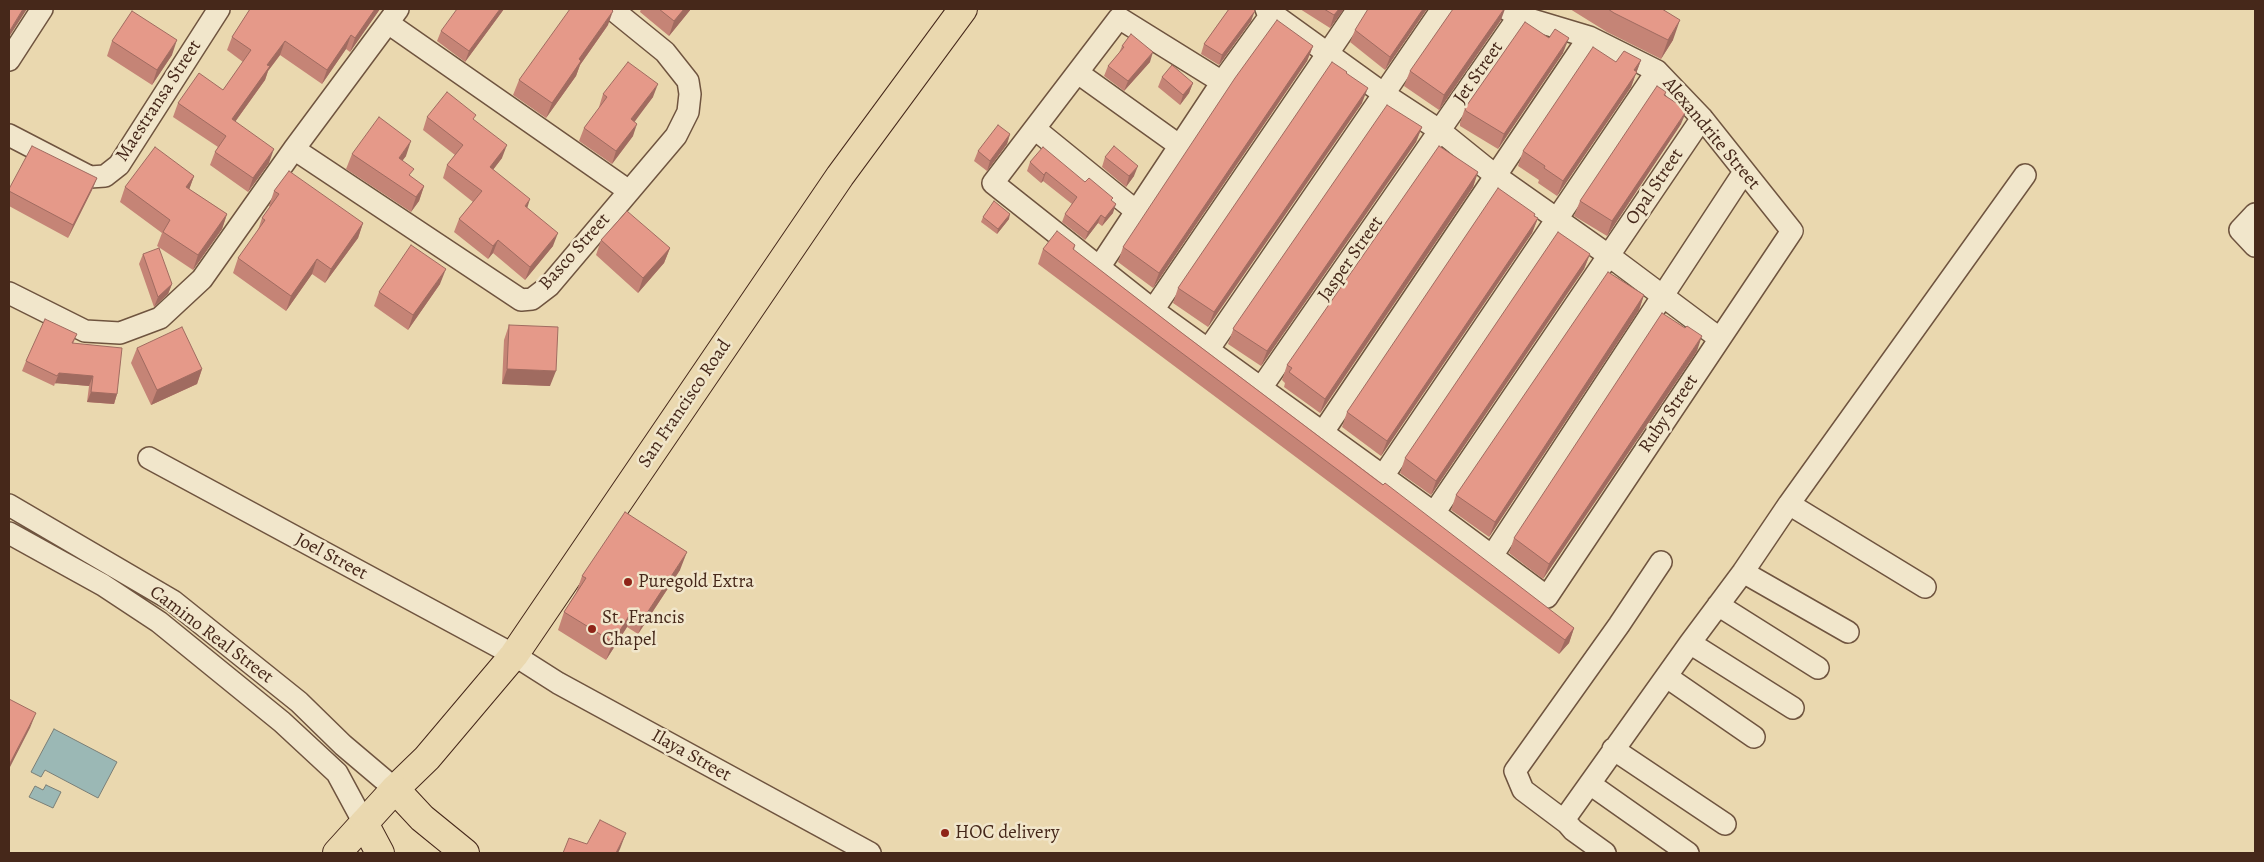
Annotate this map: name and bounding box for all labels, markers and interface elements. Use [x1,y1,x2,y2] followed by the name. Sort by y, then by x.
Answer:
[111,36,207,166] street label: Maestransa Street
[1449,37,1509,109] street label: Jet Street
[1657,73,1765,195] street label: Alexandrite Street
[1621,144,1689,230] street label: Opal Street
[535,209,615,295] street label: Basco Street
[1313,212,1389,306] street label: Jasper Street
[634,335,736,473] street label: San Francisco Road
[1634,370,1704,458] street label: Ruby Street
[291,528,371,586] street label: Joel Street
[638,571,754,593] place label: Puregold Extra
[622,576,634,588] marker: Puregold Extra
[145,581,277,689] street label: Camino Real Street
[602,607,685,651] place label: St. Francis Chapel
[586,623,598,635] marker: St. Francis Chapel
[647,725,735,787] street label: Ilaya Street
[955,822,1060,844] place label: HOC delivery
[939,827,951,839] marker: HOC delivery

